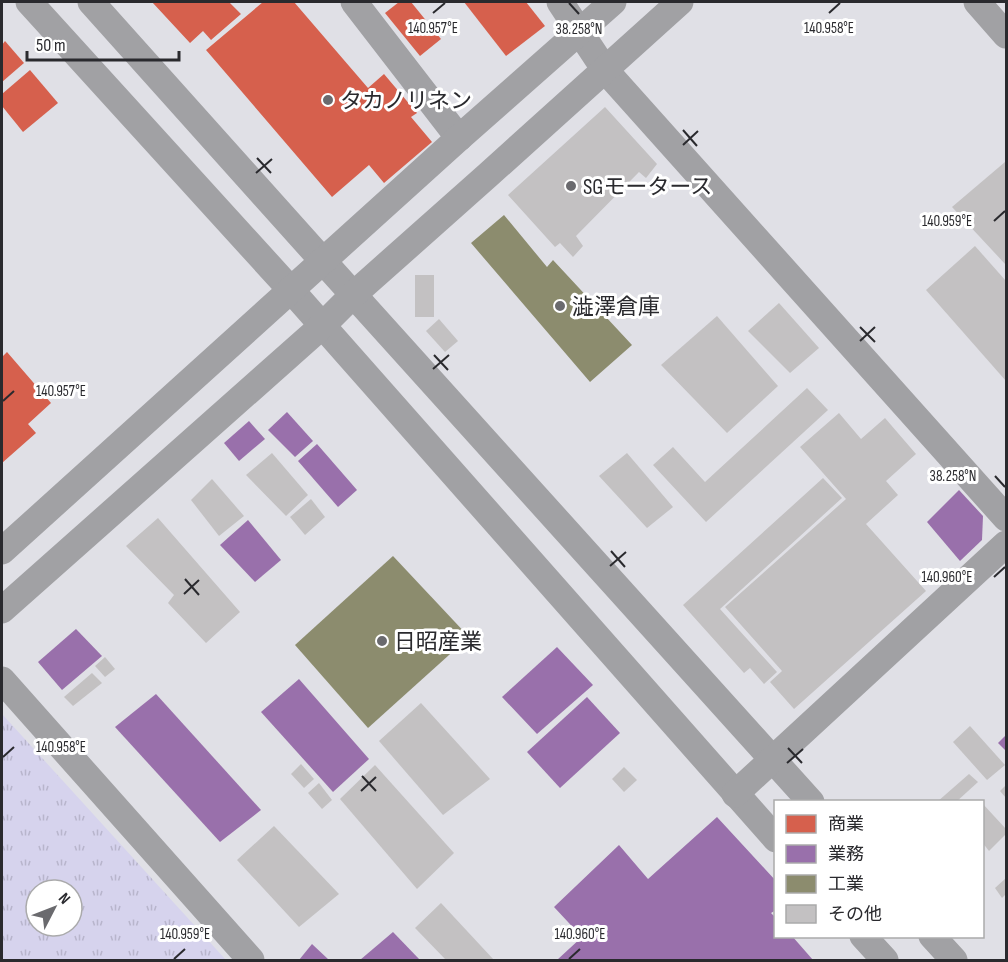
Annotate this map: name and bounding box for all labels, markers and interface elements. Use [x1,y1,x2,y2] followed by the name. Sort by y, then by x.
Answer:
[408,19,458,38] text: 140.957°E
[804,19,854,38] text: 140.958°E
[556,20,602,39] text: 38.258°N
[27,24,178,62] scale bar
[36,35,66,56] text: 50 m
[340,88,472,115] place label: タカノリネン
[321,93,335,107] marker: タカノリネン
[583,174,712,201] place label: SGモータース
[564,179,578,193] marker: SGモータース
[922,212,972,231] text: 140.959°E
[572,294,660,321] place label: 澁澤倉庫
[553,299,567,313] marker: 澁澤倉庫
[36,382,86,401] text: 140.957°E
[930,467,976,486] text: 38.258°N
[922,568,972,587] text: 140.960°E
[394,629,482,656] place label: 日昭産業
[375,634,389,648] marker: 日昭産業
[36,738,86,757] text: 140.958°E
[774,800,984,938] legend
[828,814,864,835] text: 商業
[828,844,864,865] text: 業務
[828,874,864,895] text: 工業
[24,878,84,938] north arrow
[54,889,74,908] text: N
[828,904,882,925] text: その他
[160,925,210,944] text: 140.959°E
[555,925,605,944] text: 140.960°E

